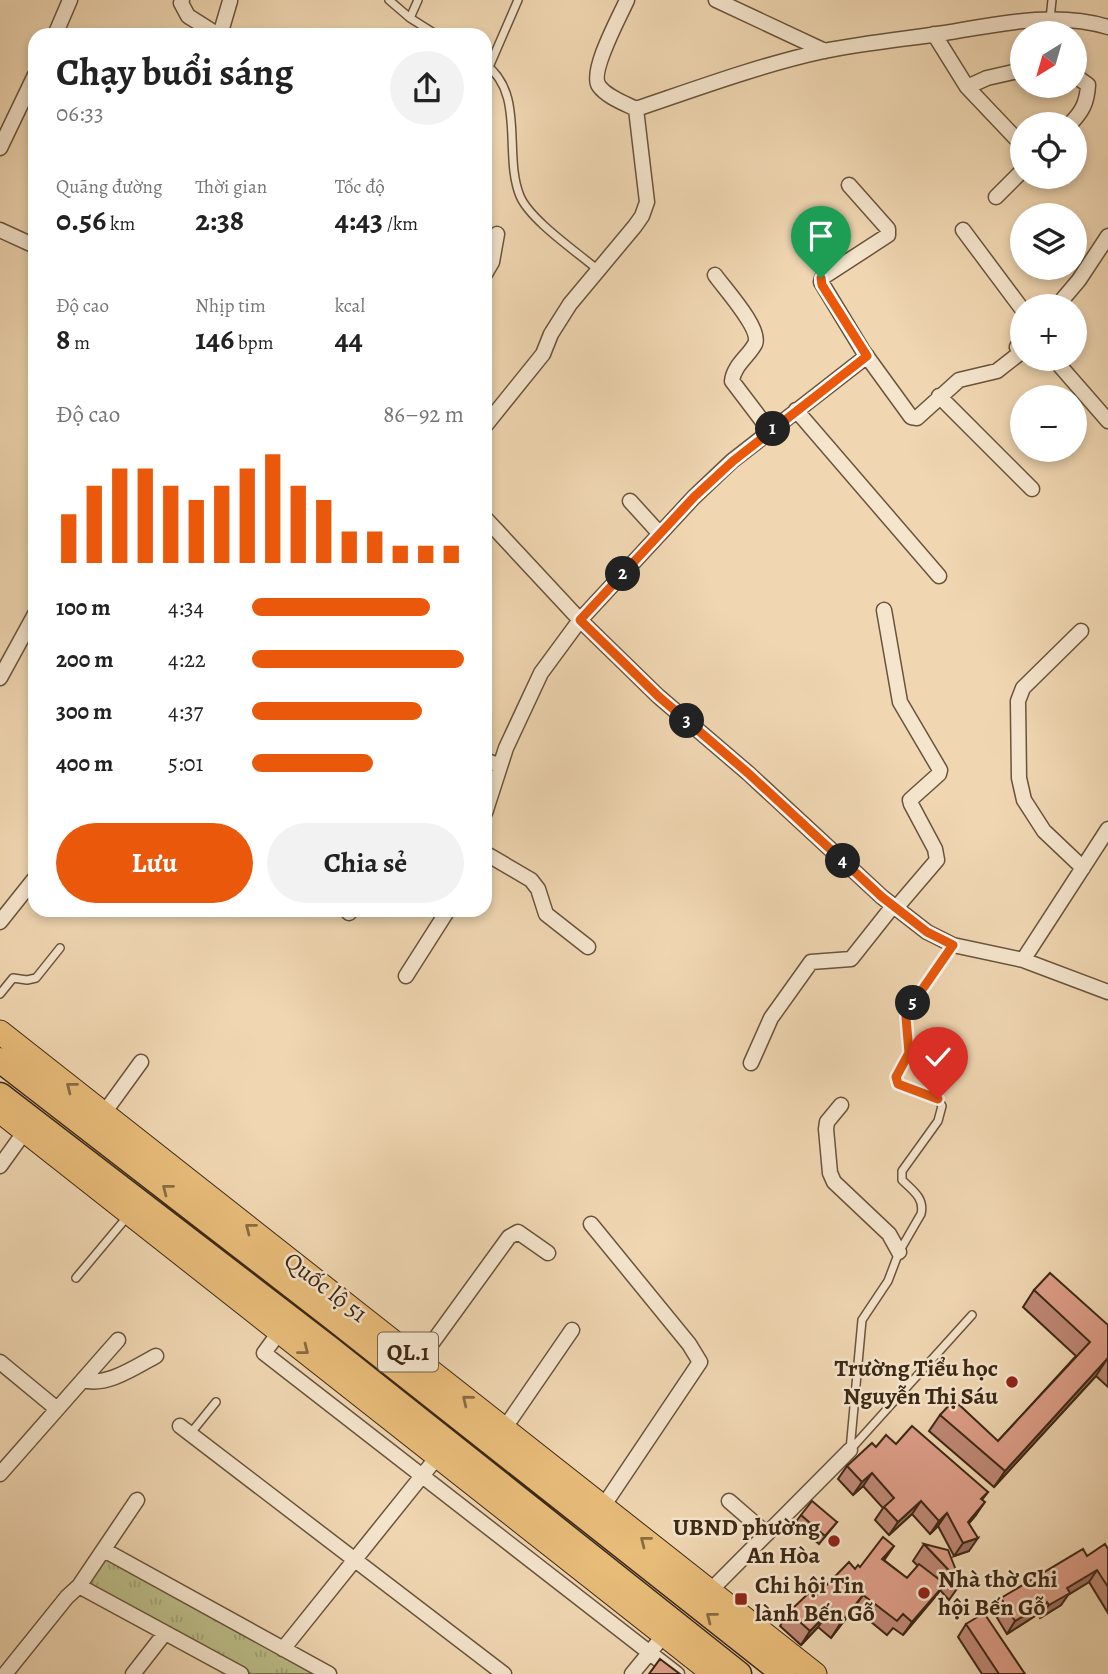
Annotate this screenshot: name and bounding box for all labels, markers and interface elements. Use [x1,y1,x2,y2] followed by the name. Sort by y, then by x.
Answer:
[1010,21,1087,98] north arrow
[1010,21,1087,462] map controls
[56,46,294,98] text: Chạy buổi sáng
[390,51,464,125] button: share
[56,98,104,129] text: 06:33
[1010,112,1087,189] button: locate
[56,174,163,200] text: Quãng đường
[195,174,267,200] text: Thời gian
[335,174,385,200] text: Tốc độ
[56,200,106,240] text: 0.56
[195,200,244,240] text: 2:38
[335,200,383,240] text: 4:43
[1010,203,1087,280] button: layers
[791,206,851,278] pin
[106,211,135,237] text: km
[383,211,418,237] text: /km
[802,217,840,255] icon: arrive
[56,293,109,319] text: Độ cao
[195,293,266,319] text: Nhịp tim
[335,293,365,319] text: kcal
[1010,294,1087,371] button: +
[56,319,70,359] text: 8
[195,319,234,359] text: 146
[335,319,363,359] text: 44
[70,330,90,356] text: m
[234,330,273,356] text: bpm
[1010,385,1087,462] button: −
[56,399,120,430] text: Độ cao
[383,399,464,430] text: 86–92 m
[756,412,790,446] pin: 1
[769,415,776,441] text: 1
[606,556,640,592] pin: 2
[618,560,627,586] text: 2
[56,592,111,623] text: 100 m
[168,592,204,623] text: 4:34
[56,644,114,675] text: 200 m
[168,644,206,675] text: 4:22
[56,696,112,727] text: 300 m
[168,696,203,727] text: 4:37
[670,704,704,738] pin: 3
[682,707,691,733] text: 3
[56,748,113,779] text: 400 m
[168,748,204,779] text: 5:01
[56,823,253,903] button: Lưu
[267,823,464,903] button: Chia sẻ
[826,844,860,878] pin: 4
[838,847,847,873] text: 4
[895,986,930,1020] pin: 5
[908,989,917,1015] text: 5
[908,1027,968,1099] pin
[919,1038,957,1076] icon: check
[67,1083,79,1096] one-way arrow
[162,1184,174,1197] one-way arrow
[246,1223,258,1236] one-way arrow
[278,1244,374,1330] street label: Quốc lộ 51
[378,1332,438,1372] road number: QL.1
[297,1341,309,1354] one-way arrow
[835,1352,999,1412] place label: Trường Tiểu học Nguyễn Thị Sáu
[1004,1374,1020,1390] marker: Trường Tiểu học Nguyễn Thị Sáu
[462,1395,475,1408] one-way arrow
[673,1511,821,1571] place label: UBND phường An Hòa
[826,1533,842,1549] marker: UBND phường An Hòa
[641,1536,653,1549] one-way arrow
[938,1563,1058,1623] place label: Nhà thờ Chi hội Bến Gỗ
[755,1569,875,1629] place label: Chi hội Tin lành Bến Gỗ
[916,1585,932,1601] marker: Nhà thờ Chi hội Bến Gỗ
[733,1591,749,1607] marker: Chi hội Tin lành Bến Gỗ
[706,1613,719,1625] one-way arrow

